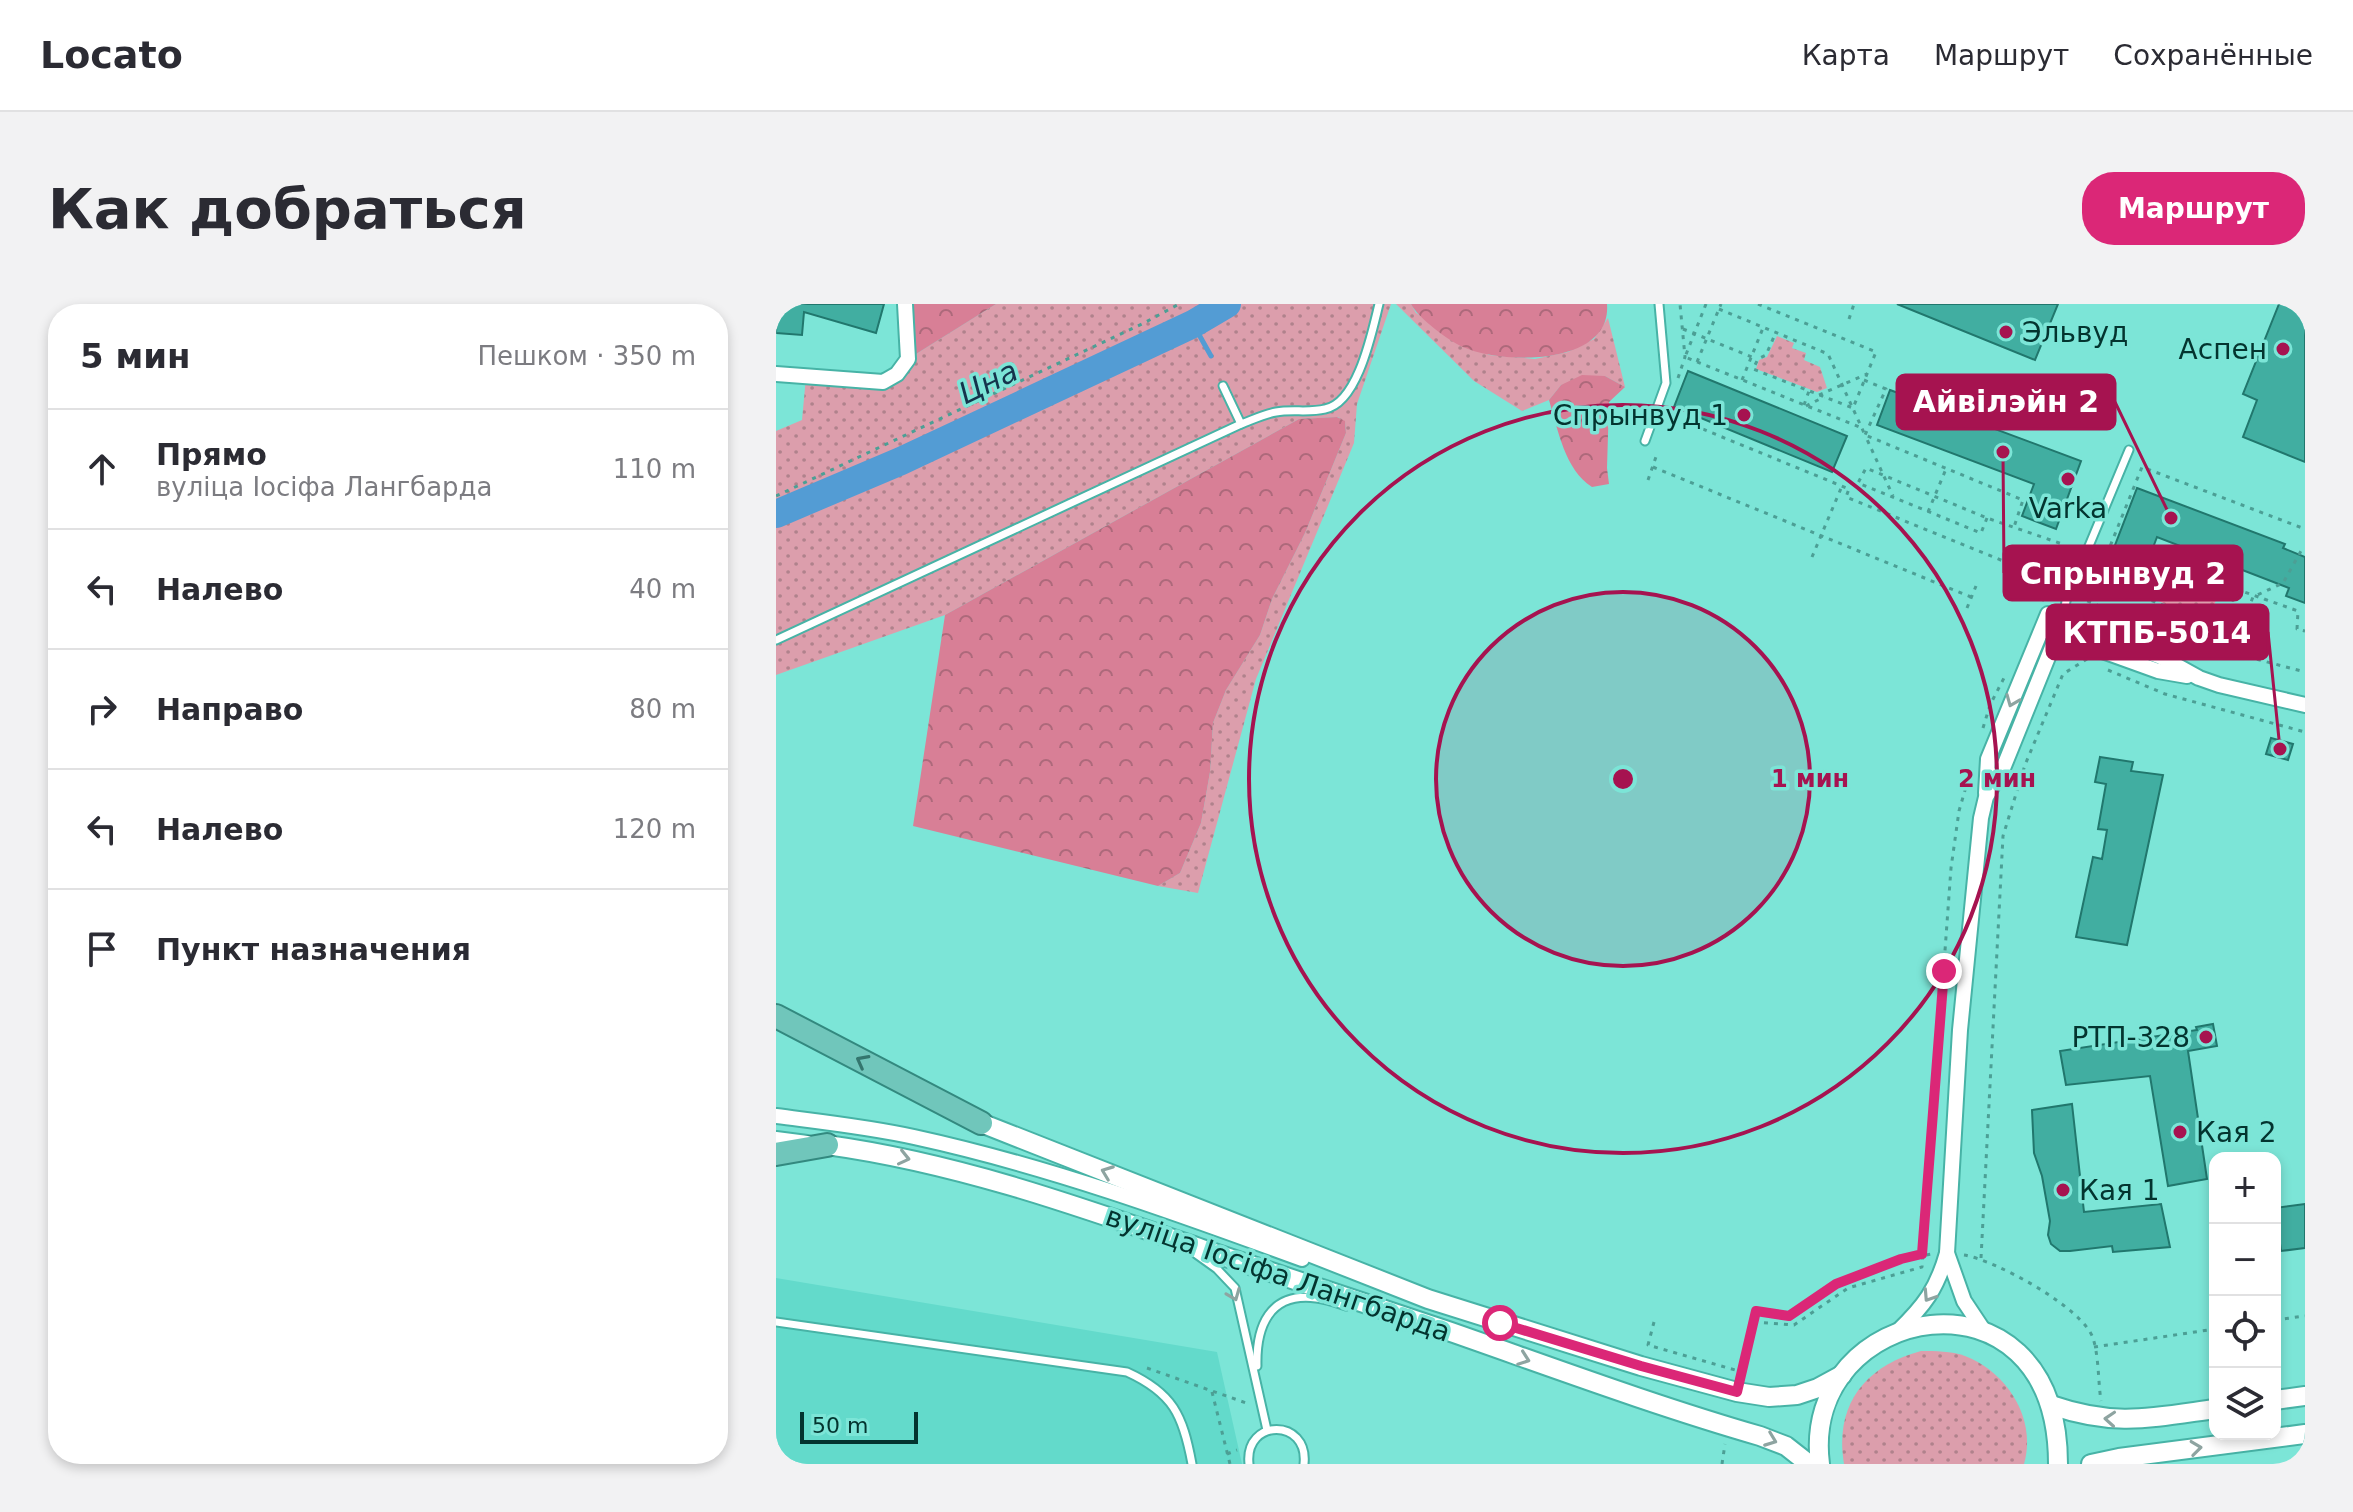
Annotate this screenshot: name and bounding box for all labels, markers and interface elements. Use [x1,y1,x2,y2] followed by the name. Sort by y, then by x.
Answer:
[40,33,183,77] text: Locato
[1802,39,1890,72] text: Карта
[1934,39,2069,72] text: Маршрут
[2113,39,2313,72] text: Сохранённые
[2082,172,2305,245] button: Маршрут
[48,176,527,241] text: Как добраться
[2022,316,2128,349] place label: Эльвуд
[1997,323,2015,341] marker: Эльвуд
[2179,333,2267,366] place label: Аспен
[80,336,191,376] text: 5 мин
[2274,340,2292,358] marker: Аспен
[477,341,696,371] text: Пешком · 350 m
[953,353,1023,411] water label: Цна
[1897,375,2115,429] callout: Айвілэйн 2
[1913,384,2099,419] text: Айвілэйн 2
[1553,399,1728,432] place label: Спрынвуд 1
[1735,406,1753,424] marker: Спрынвуд 1
[156,437,267,472] text: Прямо
[80,447,124,491] icon: ahead
[613,454,696,484] text: 110 m
[2059,470,2077,488] marker: Varka
[156,472,493,502] text: вуліца Іосіфа Лангбарда
[2029,492,2107,525] place label: Varka
[2004,546,2242,600] callout: Спрынвуд 2
[2020,556,2226,591] text: Спрынвуд 2
[80,567,124,611] icon: left
[156,572,283,607] text: Налево
[629,574,696,604] text: 40 m
[2047,605,2268,659] callout: КТПБ-5014
[2063,615,2251,650] text: КТПБ-5014
[80,687,124,731] icon: right
[156,692,303,727] text: Направо
[2005,693,2021,707] one-way arrow
[629,694,696,724] text: 80 m
[1609,765,1637,793] centre of rings
[1771,765,1849,793] text: 1 мин
[1958,765,2036,793] text: 2 мин
[80,807,124,851] icon: left
[156,812,283,847] text: Налево
[613,814,696,844] text: 120 m
[80,927,124,971] icon: arrive
[156,932,471,967] text: Пункт назначения
[1926,953,1962,989] route end
[2071,1021,2190,1054] place label: РТП-328
[2197,1028,2215,1046] marker: РТП-328
[856,1055,871,1071] one-way arrow
[2196,1116,2277,1149] place label: Кая 2
[2171,1123,2189,1141] marker: Кая 2
[897,1149,911,1166] one-way arrow
[2209,1152,2281,1440] map controls
[2209,1152,2281,1224] button: +
[1101,1165,1115,1182] one-way arrow
[2079,1174,2160,1207] place label: Кая 1
[2054,1181,2072,1199] marker: Кая 1
[1101,1199,1455,1349] street label: вуліца Іосіфа Лангбарда
[2209,1224,2281,1296] button: −
[1224,1287,1241,1301] one-way arrow
[1923,1288,1938,1302] one-way arrow
[2209,1296,2281,1368] button: locate
[1482,1305,1518,1341] route start
[1516,1349,1530,1366] one-way arrow
[2209,1368,2281,1440] button: layers
[800,1408,918,1444] scale bar
[2103,1411,2116,1428] one-way arrow
[812,1413,868,1438] text: 50 m
[1763,1430,1777,1447] one-way arrow
[2189,1440,2203,1457] one-way arrow

